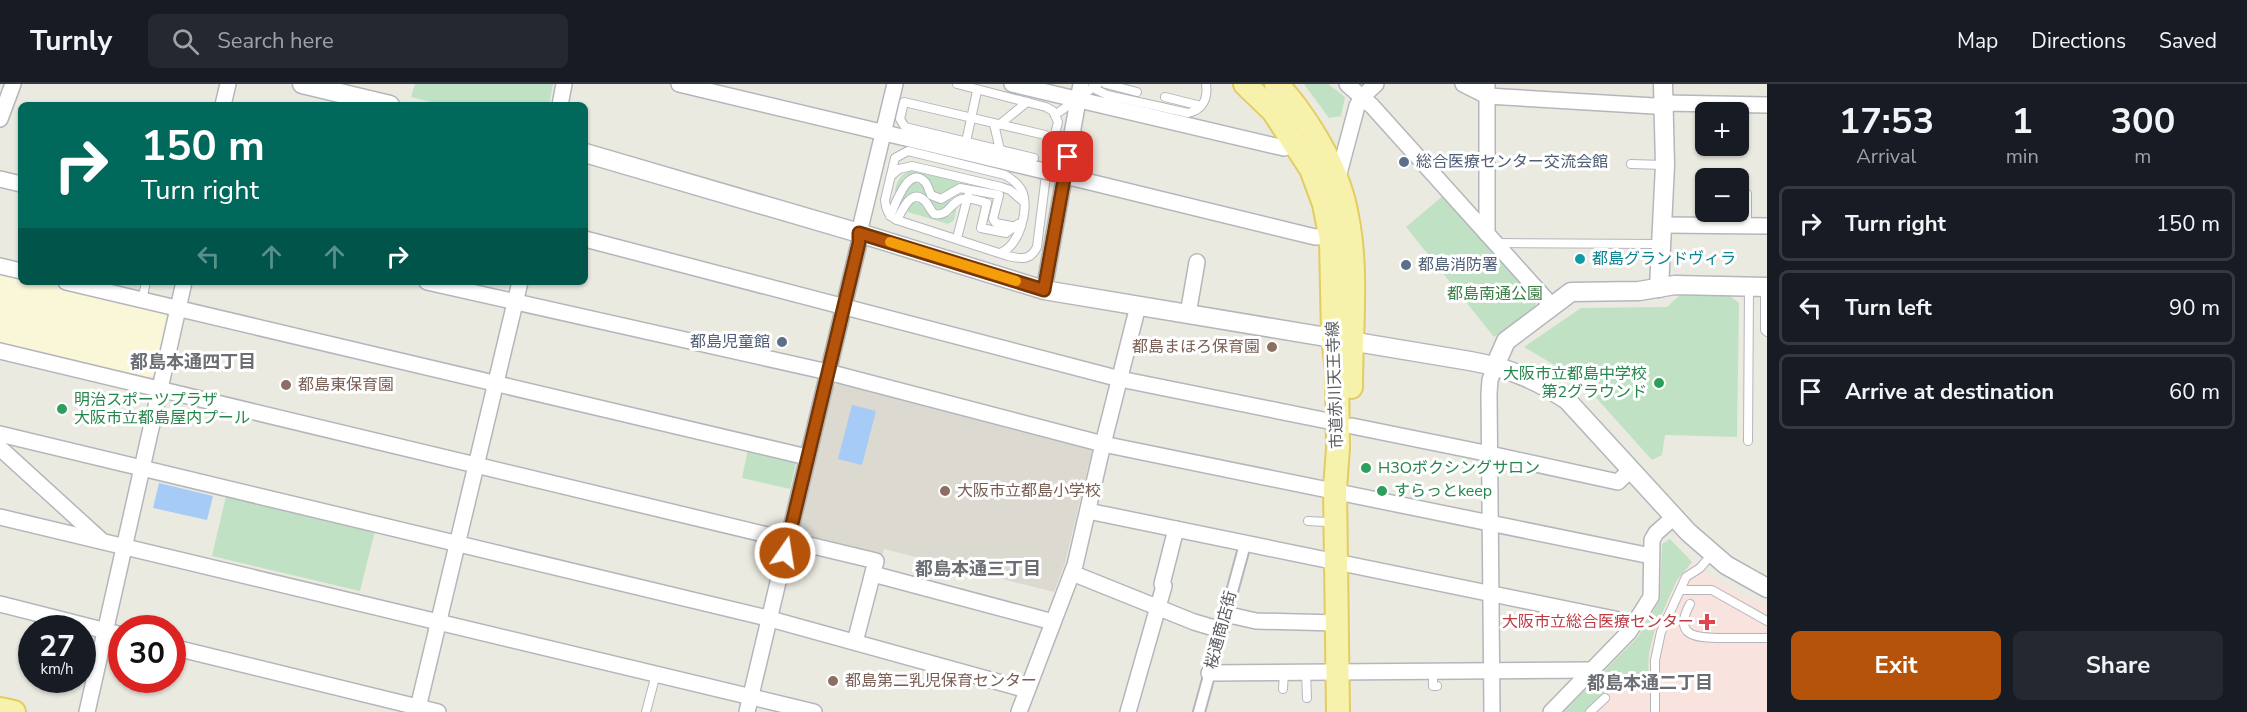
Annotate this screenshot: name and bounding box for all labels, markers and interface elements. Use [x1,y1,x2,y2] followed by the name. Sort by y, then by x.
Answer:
[148,14,568,68] search box
[30,22,112,60] text: Turnly
[169,25,202,58] icon: search
[217,26,334,56] text: Search here
[1957,27,1998,55] text: Map
[2031,27,2126,55] text: Directions
[2159,27,2217,55] text: Saved
[1839,97,1934,146] text: 17:53
[2011,97,2033,146] text: 1
[2110,97,2175,146] text: 300
[1695,102,1749,222] map controls
[1695,102,1749,156] button: +
[141,118,265,175] text: 150 m
[42,126,120,204] icon: right
[1042,131,1093,182] pin
[1051,140,1084,173] icon: arrive
[1856,143,1916,170] text: Arrival
[2006,143,2039,170] text: min
[2134,143,2151,170] text: m
[1416,151,1608,173] place label: 総合医療センター交流会館
[1397,155,1411,169] marker: 総合医療センター交流会館
[1695,168,1749,222] button: −
[141,172,259,209] text: Turn right
[1794,207,1827,240] icon: right
[1845,209,1946,239] text: Turn right
[2156,209,2220,239] text: 150 m
[192,240,225,273] icon: left
[255,240,288,273] icon: ahead
[318,240,351,273] icon: ahead
[381,240,414,273] icon: right
[1592,248,1736,270] place label: 都島グランドヴィラ
[1573,252,1587,266] marker: 都島グランドヴィラ
[1418,254,1498,276] place label: 都島消防署
[1399,258,1413,272] marker: 都島消防署
[1447,283,1543,305] park label: 都島南通公園
[1794,291,1827,324] icon: left
[1845,293,1932,323] text: Turn left
[2169,293,2220,323] text: 90 m
[1322,321,1348,449] street label: 市道赤川天王寺線
[690,331,770,353] place label: 都島児童館
[775,335,789,349] marker: 都島児童館
[1132,336,1260,358] place label: 都島まほろ保育園
[1265,340,1279,354] marker: 都島まほろ保育園
[130,350,256,374] district label: 都島本通四丁目
[1503,363,1647,403] place label: 大阪市立都島中学校 第2グラウンド
[298,374,394,396] place label: 都島東保育園
[1794,375,1827,408] icon: arrive
[1652,376,1666,390] marker: 大阪市立都島中学校 第2グラウンド
[1845,377,2054,407] text: Arrive at destination
[2169,377,2220,407] text: 60 m
[279,378,293,392] marker: 都島東保育園
[74,389,250,429] place label: 明治スポーツプラザ 大阪市立都島屋内プール
[55,402,69,416] marker: 明治スポーツプラザ 大阪市立都島屋内プール
[1378,457,1540,479] place label: H3Oボクシングサロン
[1359,461,1373,475] marker: H3Oボクシングサロン
[957,480,1101,502] place label: 大阪市立都島小学校
[1394,480,1492,502] place label: すらっとkeep
[938,484,952,498] marker: 大阪市立都島小学校
[1375,484,1389,498] marker: すらっとkeep
[753,521,817,585] position arrow
[915,557,1041,581] district label: 都島本通三丁目
[1200,589,1242,671] street label: 桜通商店街
[1502,611,1694,633] place label: 大阪市立総合医療センター
[1698,613,1716,631] marker: 大阪市立総合医療センター
[108,615,186,693] speed limit sign: 30
[39,626,75,667] text: 27
[1791,631,2001,700] button: Exit
[2013,631,2223,700] button: Share
[40,659,74,679] text: km/h
[845,670,1037,692] place label: 都島第二乳児保育センター
[1587,671,1713,695] district label: 都島本通二丁目
[826,674,840,688] marker: 都島第二乳児保育センター

